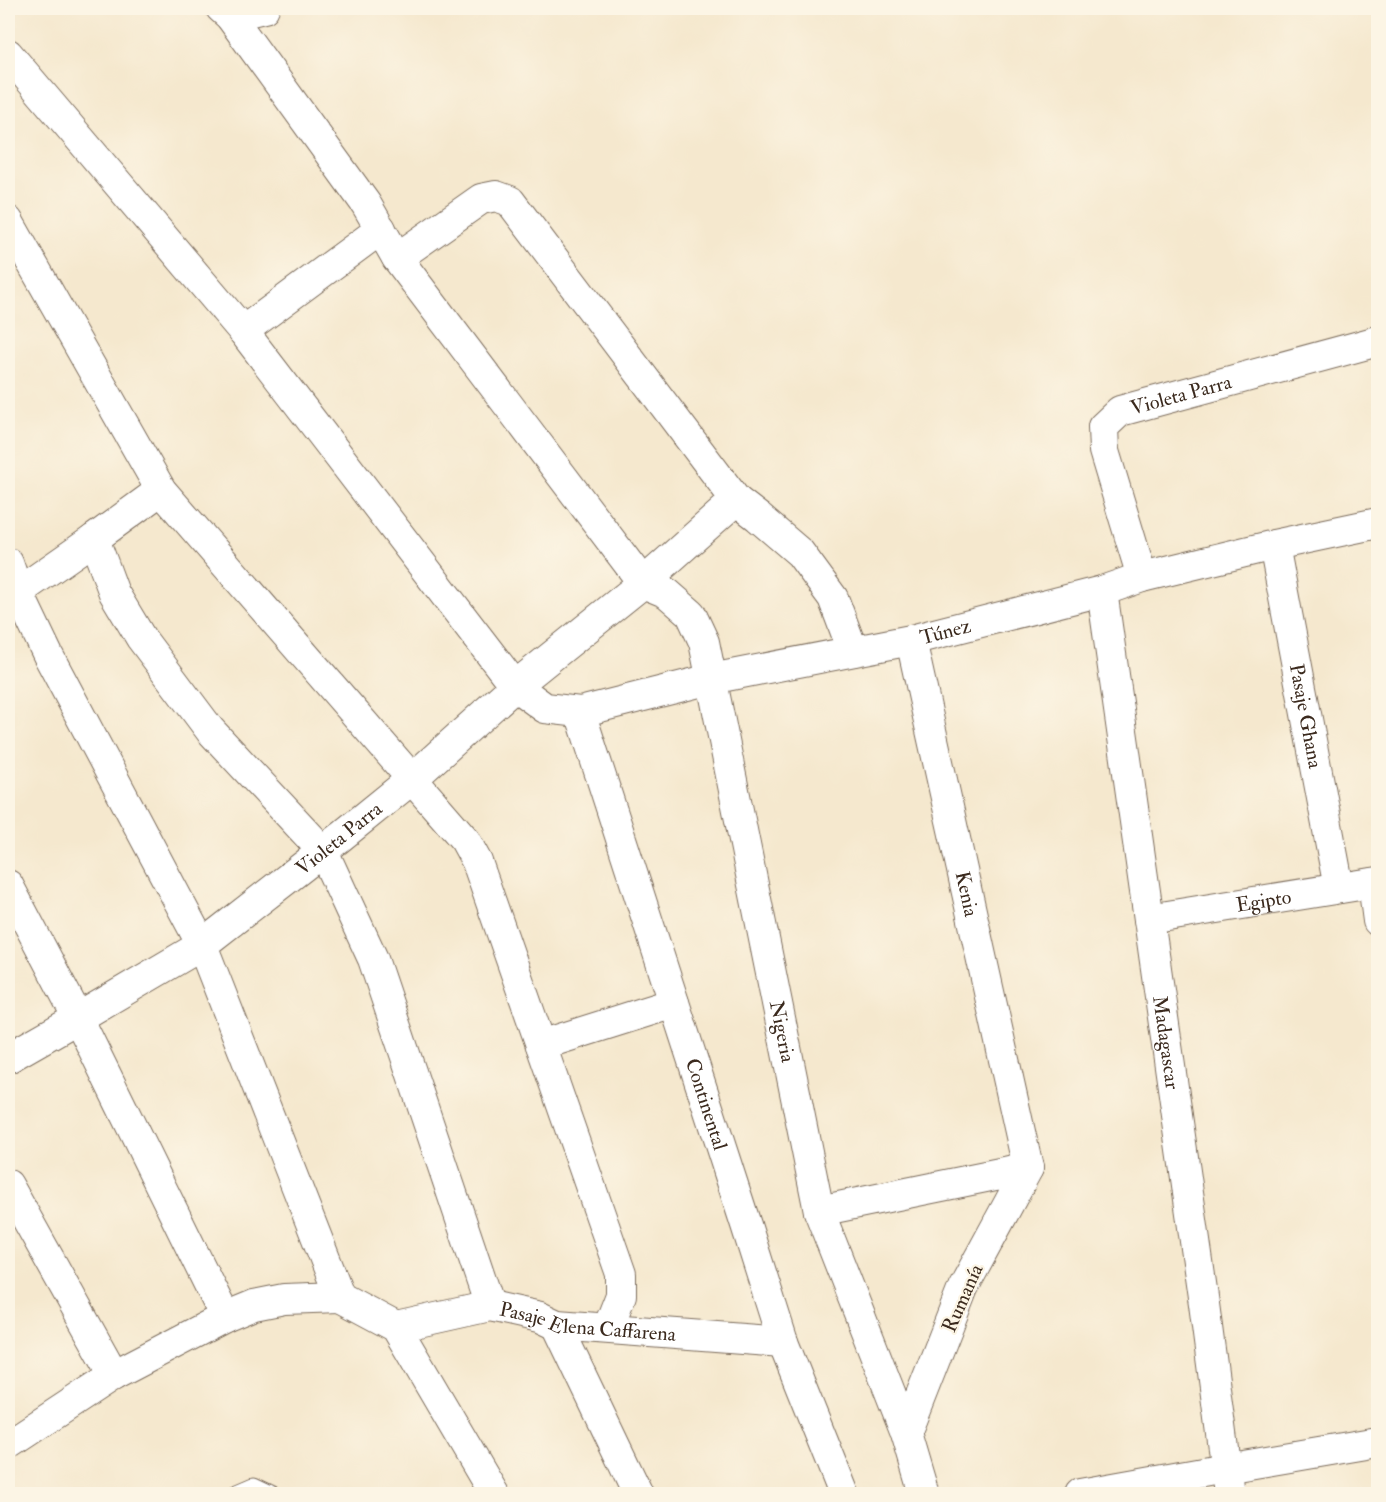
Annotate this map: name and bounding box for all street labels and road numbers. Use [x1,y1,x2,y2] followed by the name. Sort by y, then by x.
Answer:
[1128,369,1235,421] street label: Violeta Parra
[917,613,974,650] street label: Túnez
[1284,662,1328,771] street label: Pasaje Ghana
[291,796,388,881] street label: Violeta Parra
[950,869,984,920] street label: Kenia
[1234,884,1293,918] street label: Egipto
[1147,994,1185,1091] street label: Madagascar
[764,998,801,1065] street label: Nigeria
[680,1055,733,1153] street label: Continental
[936,1259,989,1336] street label: Rumanía
[497,1296,678,1347] street label: Pasaje Elena Caffarena

